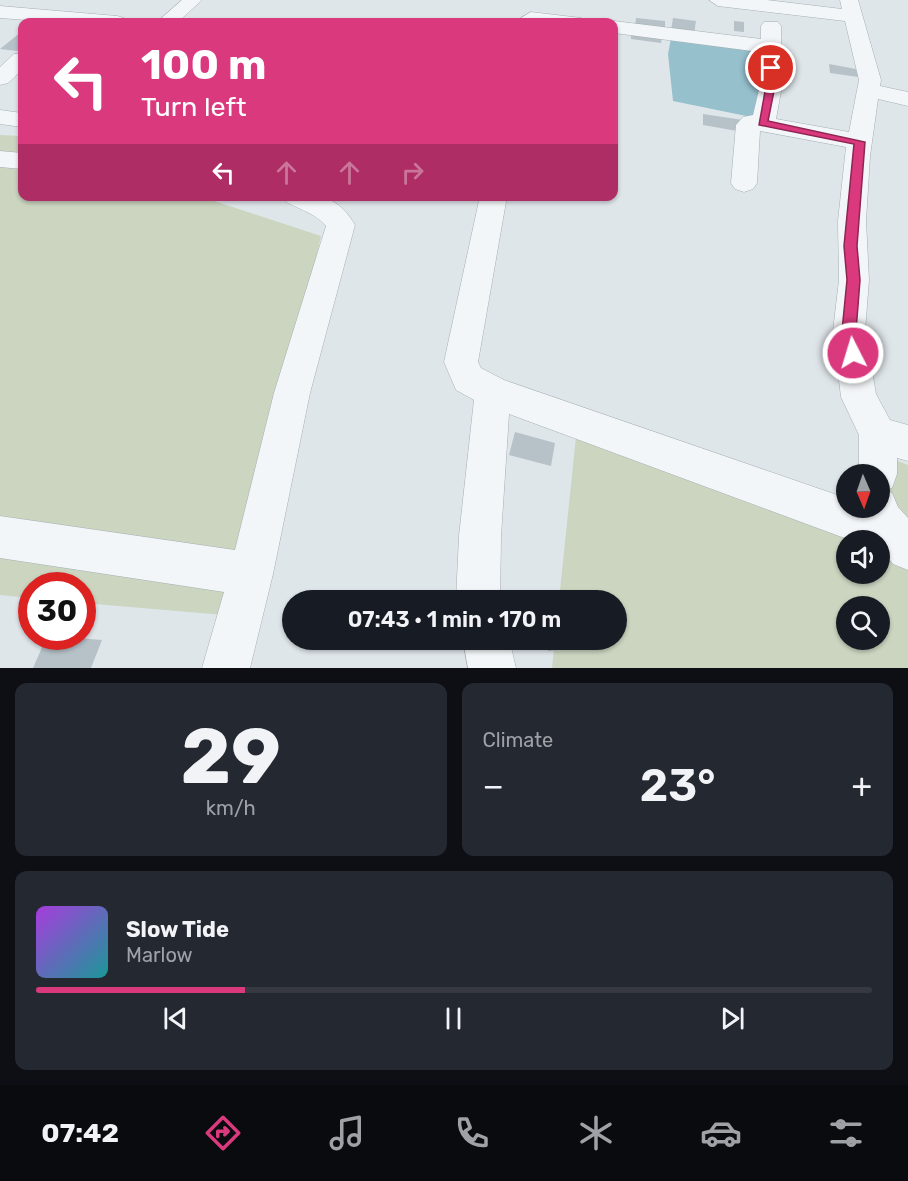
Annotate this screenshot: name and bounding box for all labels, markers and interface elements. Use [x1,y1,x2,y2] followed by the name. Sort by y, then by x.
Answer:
[141,40,266,90] text: 100 m
[42,42,120,120] icon: left
[745,42,796,93] pin
[754,51,787,84] icon: arrive
[141,91,246,123] text: Turn left
[207,156,240,189] icon: left
[270,156,303,189] icon: ahead
[333,156,366,189] icon: ahead
[396,156,429,189] icon: right
[821,321,885,385] position arrow
[836,464,890,518] north arrow
[836,464,890,650] map controls
[836,530,890,584] button: sound
[18,572,96,650] speed limit sign: 30
[836,596,890,650] button: search
[348,606,561,633] text: 07:43 · 1 min · 170 m
[180,710,281,803] text: 29
[483,728,553,752] text: Climate
[640,759,716,812] text: 23°
[483,766,504,805] text: −
[851,766,872,805] text: +
[206,796,256,820] text: km/h
[126,916,229,943] text: Slow Tide
[126,943,193,967] text: Marlow
[159,1002,192,1035] icon: previous
[437,1002,470,1035] icon: pause
[716,1002,749,1035] icon: next
[202,1112,244,1154] icon: directions
[326,1112,368,1154] icon: music
[451,1112,493,1154] icon: phone
[575,1112,617,1154] icon: climate
[700,1112,742,1154] icon: car
[825,1112,867,1154] icon: filters
[41,1117,119,1149] text: 07:42

